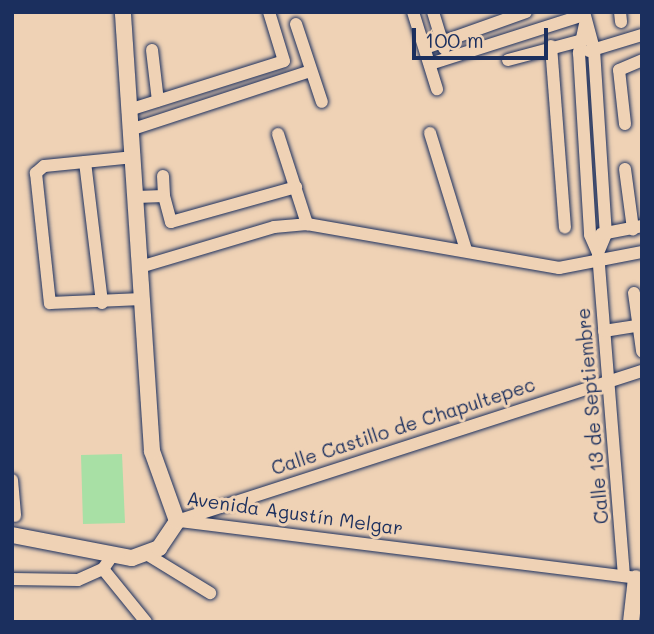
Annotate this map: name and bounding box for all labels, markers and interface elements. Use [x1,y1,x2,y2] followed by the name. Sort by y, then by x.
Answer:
[416,14,552,58] scale bar
[425,26,484,53] text: 100 m
[571,307,613,525] street label: Calle 13 de Septiembre
[268,372,538,480] street label: Calle Castillo de Chapultepec
[185,487,405,539] street label: Avenida Agustín Melgar

